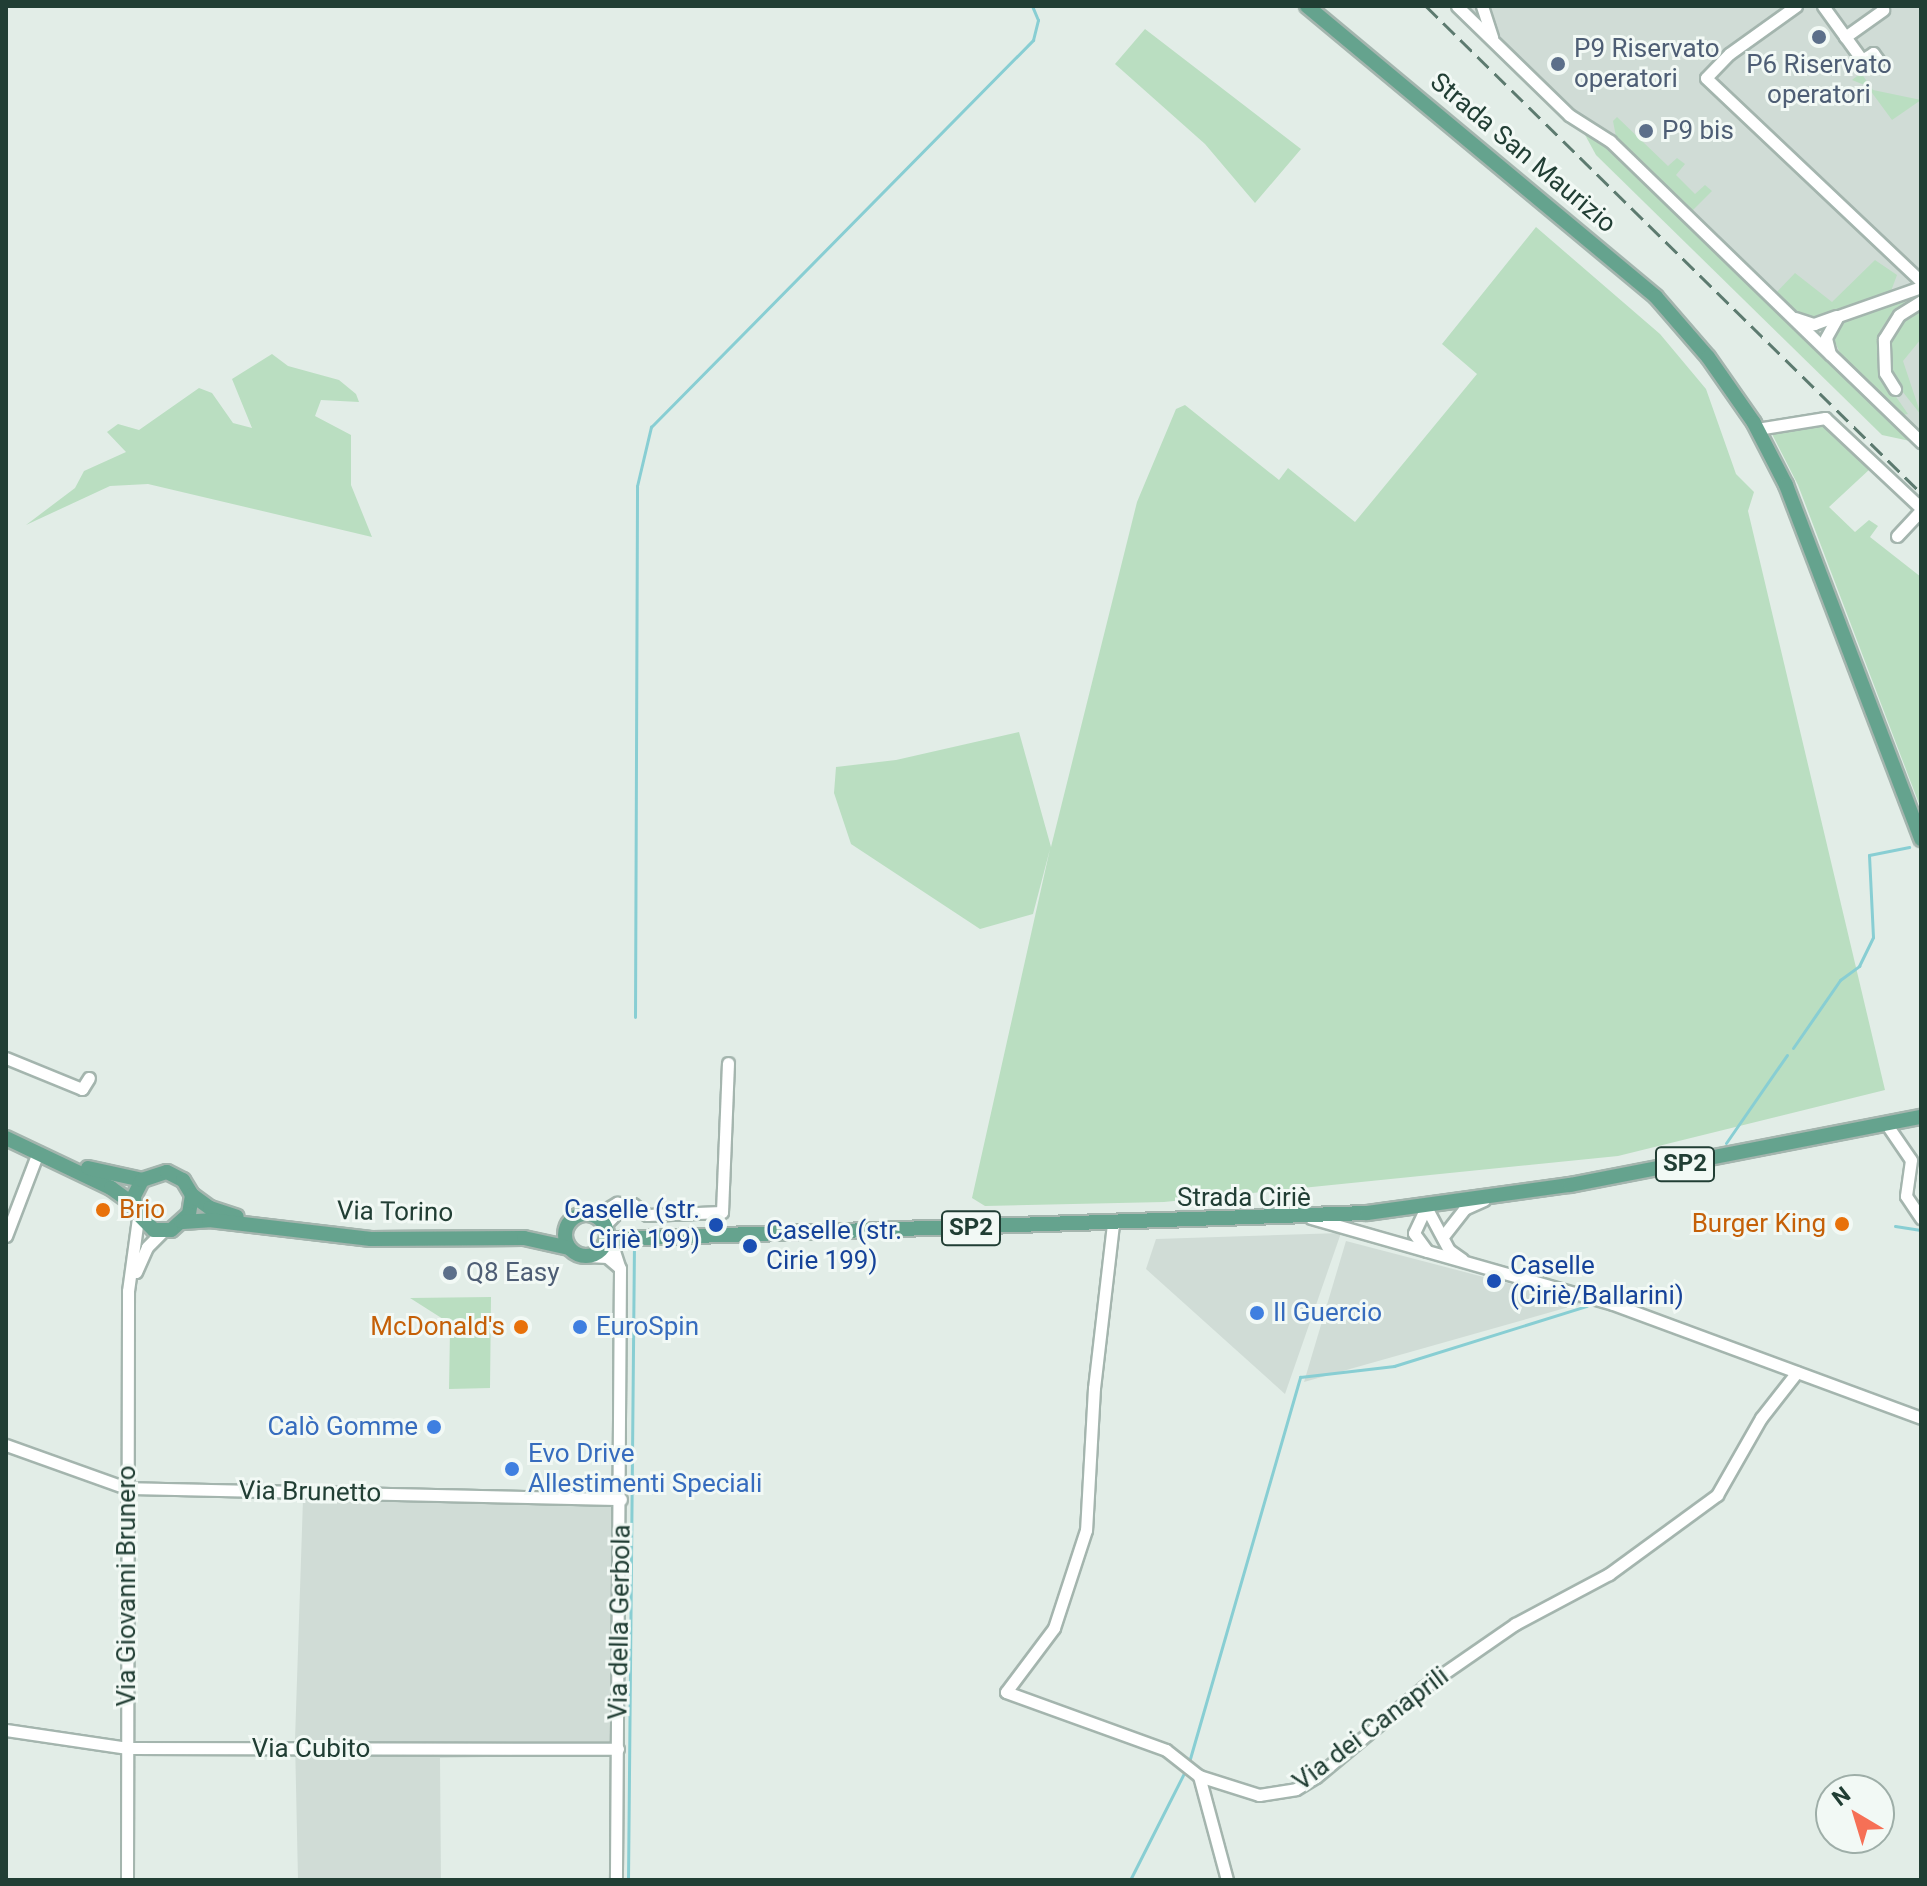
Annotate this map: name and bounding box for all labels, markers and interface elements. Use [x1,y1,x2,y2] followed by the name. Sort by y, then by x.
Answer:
[1810,28,1828,46] marker: P6 Riservato operatori
[1574,33,1720,94] place label: P9 Riservato operatori
[1746,49,1892,110] place label: P6 Riservato operatori
[1549,55,1567,73] marker: P9 Riservato operatori
[1424,66,1622,240] street label: Strada San Maurizio
[1662,115,1734,147] place label: P9 bis
[1637,122,1655,140] marker: P9 bis
[1653,1144,1717,1184] road number: SP2
[1177,1182,1311,1214] street label: Strada Ciriè
[119,1194,165,1226] place label: Brio
[564,1194,700,1256] place label: Caselle (str. Ciriè 199)
[336,1195,454,1229] street label: Via Torino
[94,1201,112,1219] marker: Brio
[939,1208,1003,1248] road number: SP2
[1692,1208,1826,1240] place label: Burger King
[766,1215,902,1276] place label: Caselle (str. Cirie 199)
[1833,1215,1851,1233] marker: Burger King
[707,1216,725,1234] marker: Caselle (str. Ciriè 199)
[741,1237,759,1255] marker: Caselle (str. Cirie 199)
[1510,1250,1684,1312] place label: Caselle (Ciriè/Ballarini)
[466,1257,560,1289] place label: Q8 Easy
[441,1264,459,1282] marker: Q8 Easy
[1485,1272,1503,1290] marker: Caselle (Ciriè/Ballarini)
[1273,1297,1382,1329] place label: Il Guercio
[1248,1304,1266,1322] marker: Il Guercio
[370,1311,505,1343] place label: McDonald's
[596,1311,699,1343] place label: EuroSpin
[512,1318,530,1336] marker: McDonald's
[571,1318,589,1336] marker: EuroSpin
[267,1411,418,1443] place label: Calò Gomme
[425,1418,443,1436] marker: Calò Gomme
[528,1438,762,1500] place label: Evo Drive Allestimenti Speciali
[503,1460,521,1478] marker: Evo Drive Allestimenti Speciali
[111,1465,143,1707] street label: Via Giovanni Brunero
[238,1475,382,1509] street label: Via Brunetto
[603,1524,637,1720] street label: Via della Gerbola
[1287,1660,1455,1798] street label: Via dei Canaprili
[252,1733,370,1765] street label: Via Cubito
[1815,1774,1895,1854] north arrow
[1827,1782,1855,1811] text: N

